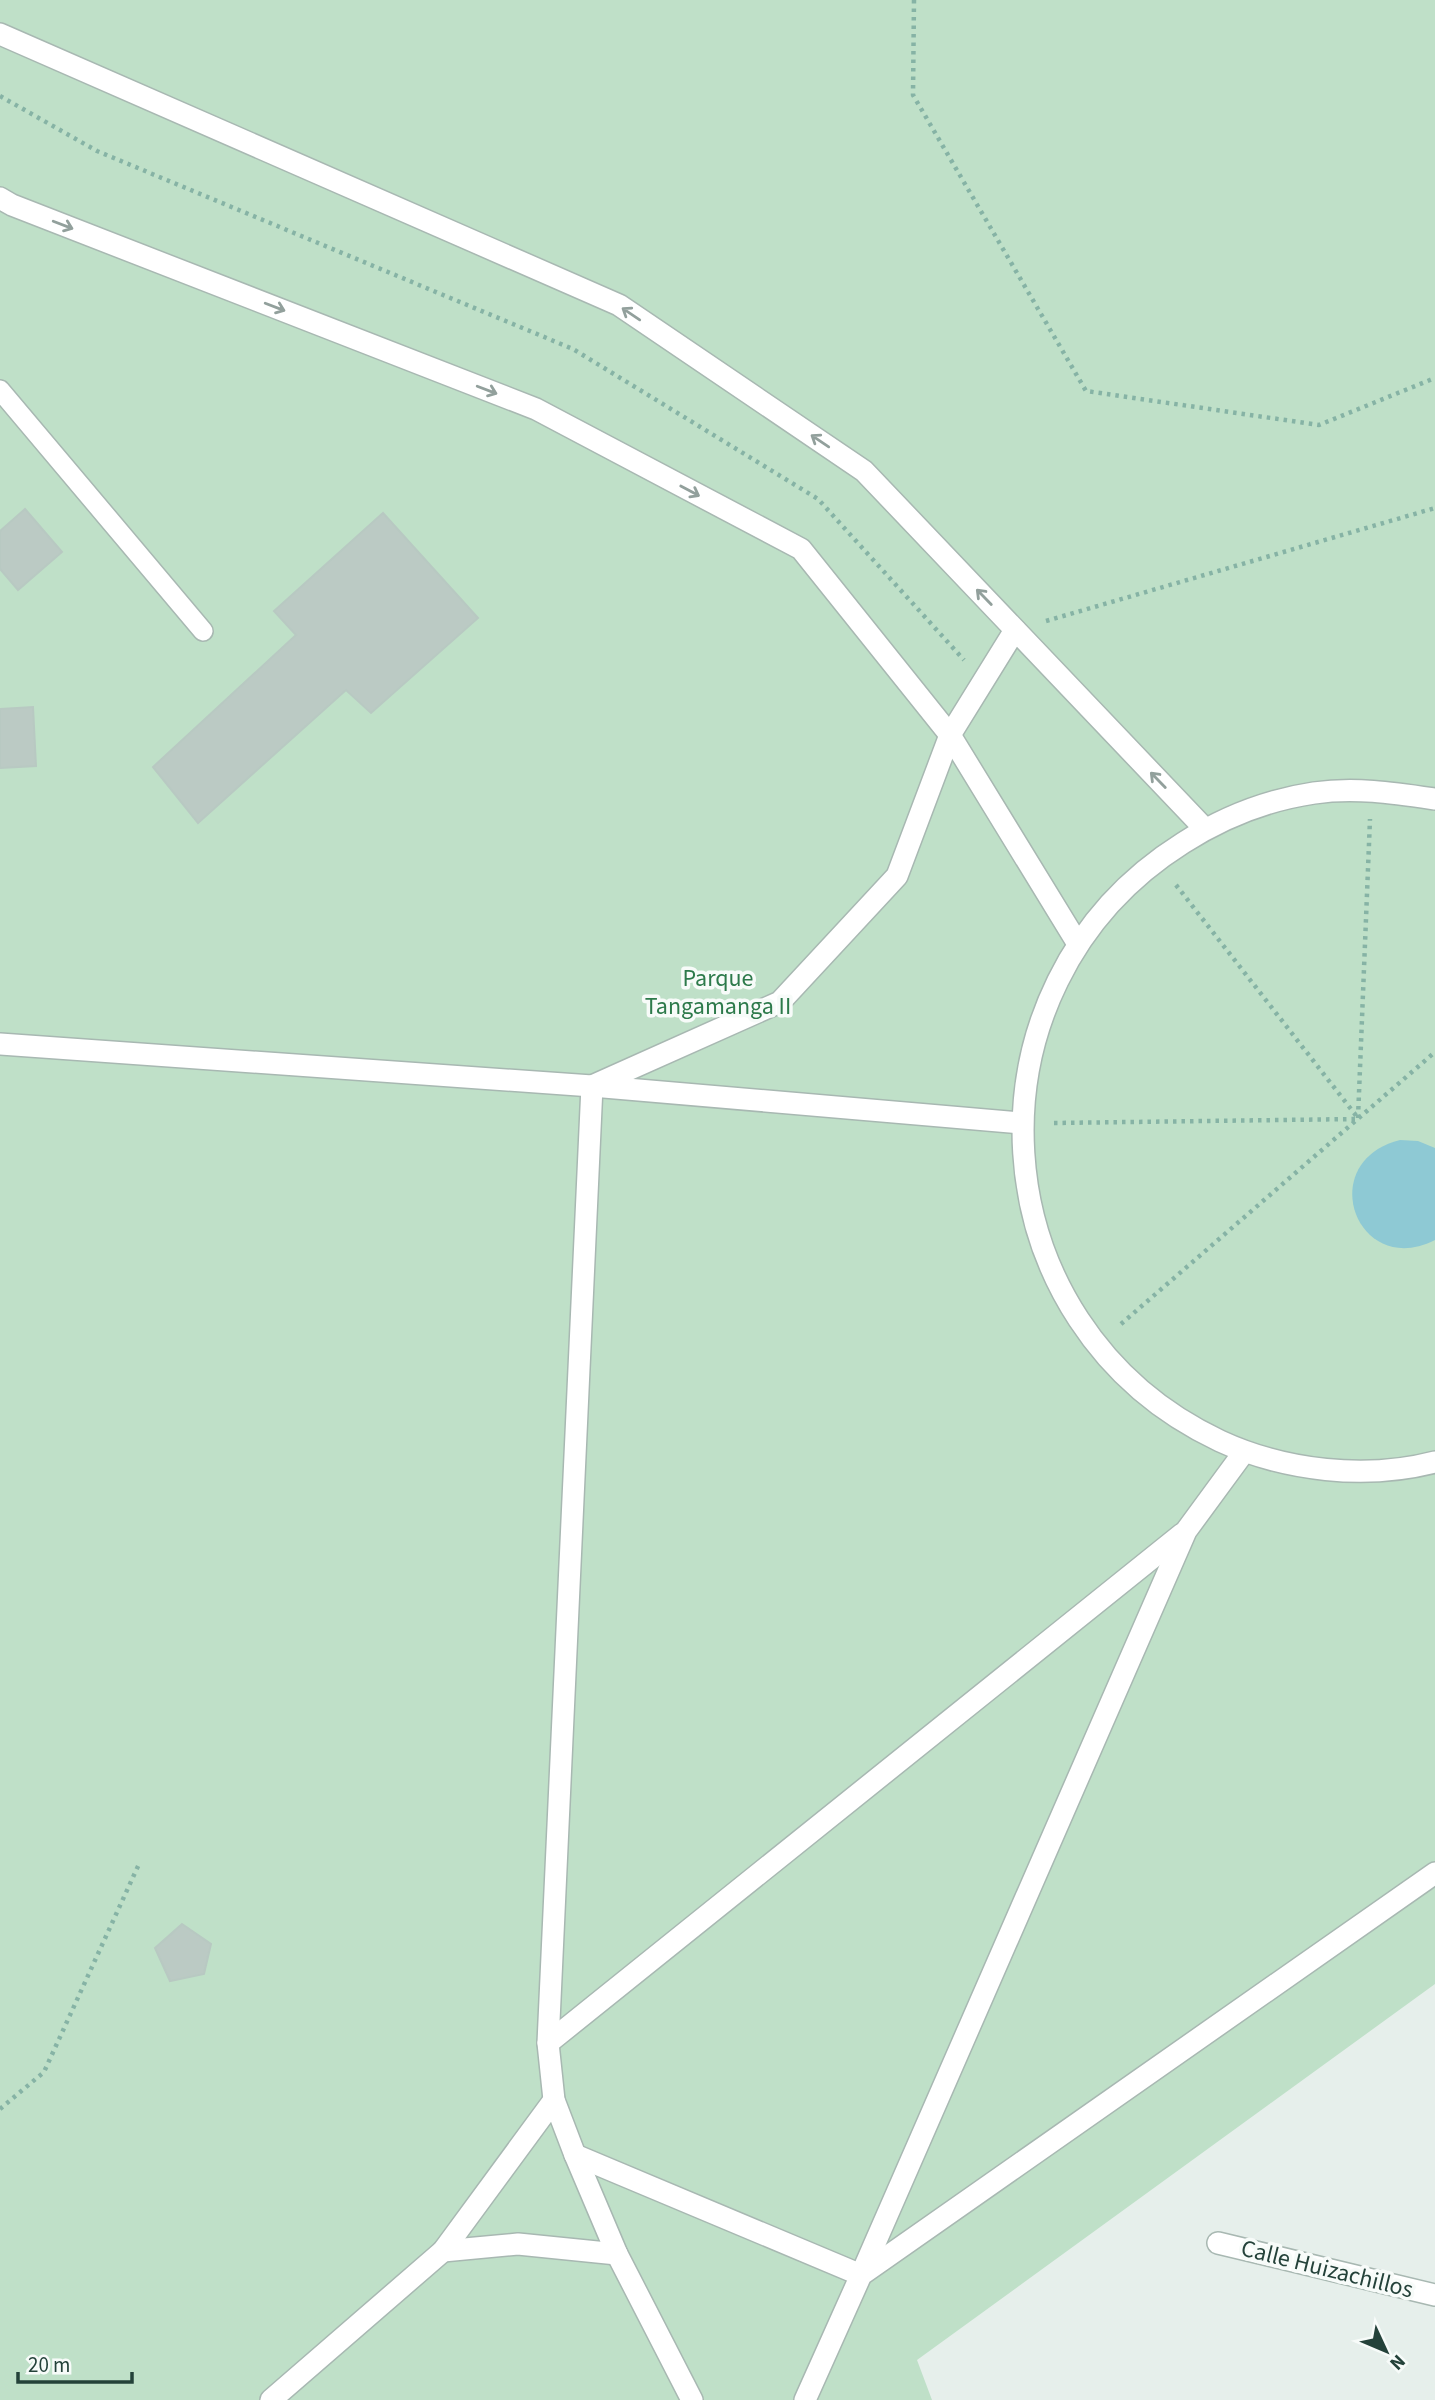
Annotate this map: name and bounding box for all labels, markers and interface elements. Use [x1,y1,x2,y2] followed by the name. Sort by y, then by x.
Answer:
[51,220,73,232] one-way arrow
[263,302,285,315] one-way arrow
[622,307,641,321] one-way arrow
[475,384,497,397] one-way arrow
[811,434,830,448] one-way arrow
[679,484,700,498] one-way arrow
[976,589,993,607] one-way arrow
[1149,772,1166,789] one-way arrow
[645,961,791,1024] park label: Parque Tangamanga II
[1237,2231,1417,2307] street label: Calle Huizachillos
[1351,2316,1421,2386] north arrow
[18,2340,131,2384] scale bar
[1383,2348,1411,2376] text: N
[28,2350,70,2380] text: 20 m

